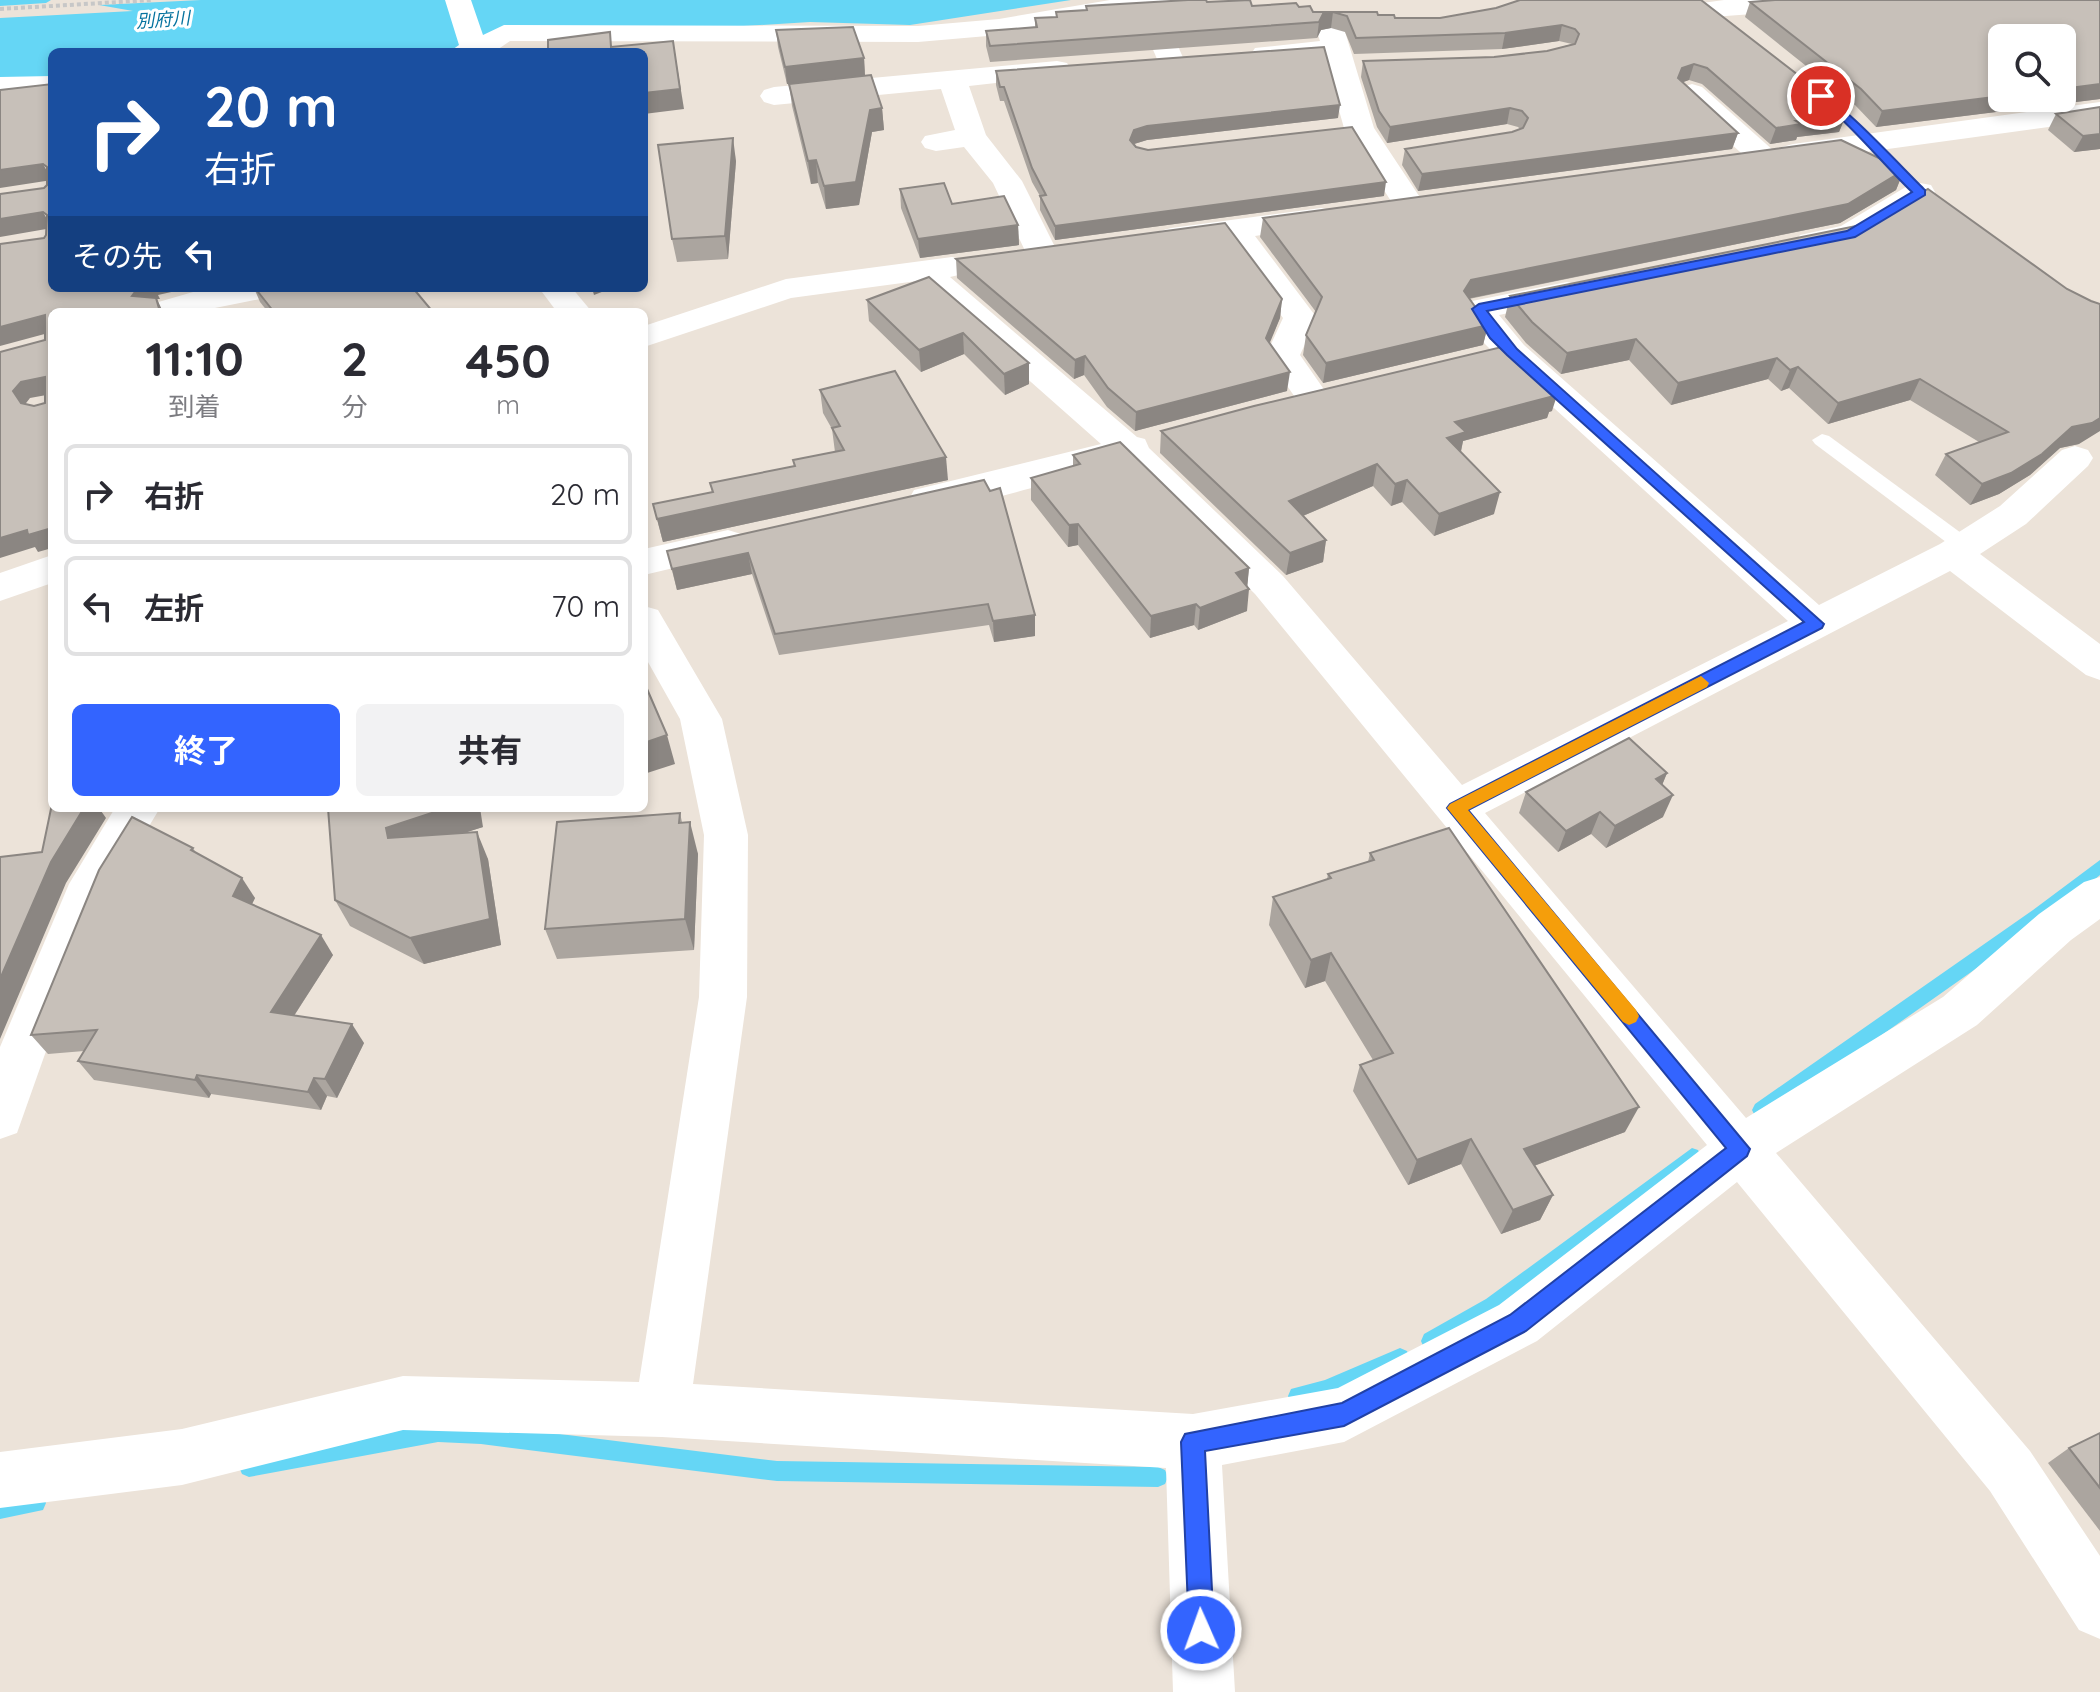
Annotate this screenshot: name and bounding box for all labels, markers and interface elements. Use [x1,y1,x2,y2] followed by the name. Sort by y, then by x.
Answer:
[135,6,193,33] water label: 別府川
[1988,24,2076,112] map controls
[1988,24,2076,112] button: search
[1787,62,1855,130] pin
[204,71,338,141] text: 20 m
[1799,74,1843,118] icon: arrive
[72,80,176,184] icon: right
[204,146,276,191] text: 右折
[178,232,222,276] icon: left
[72,237,162,275] text: その先
[145,328,244,388] text: 11:10
[341,328,368,388] text: 2
[465,330,551,390] text: 450
[496,388,520,421] text: m
[168,390,220,423] text: 到着
[342,390,368,423] text: 分
[76,472,120,516] icon: right
[550,475,620,513] text: 20 m
[144,477,204,515] text: 右折
[76,584,120,628] icon: left
[551,587,620,625] text: 70 m
[144,589,204,627] text: 左折
[72,704,340,796] button: 終了
[356,704,624,796] button: 共有
[1159,1588,1243,1672] position arrow

